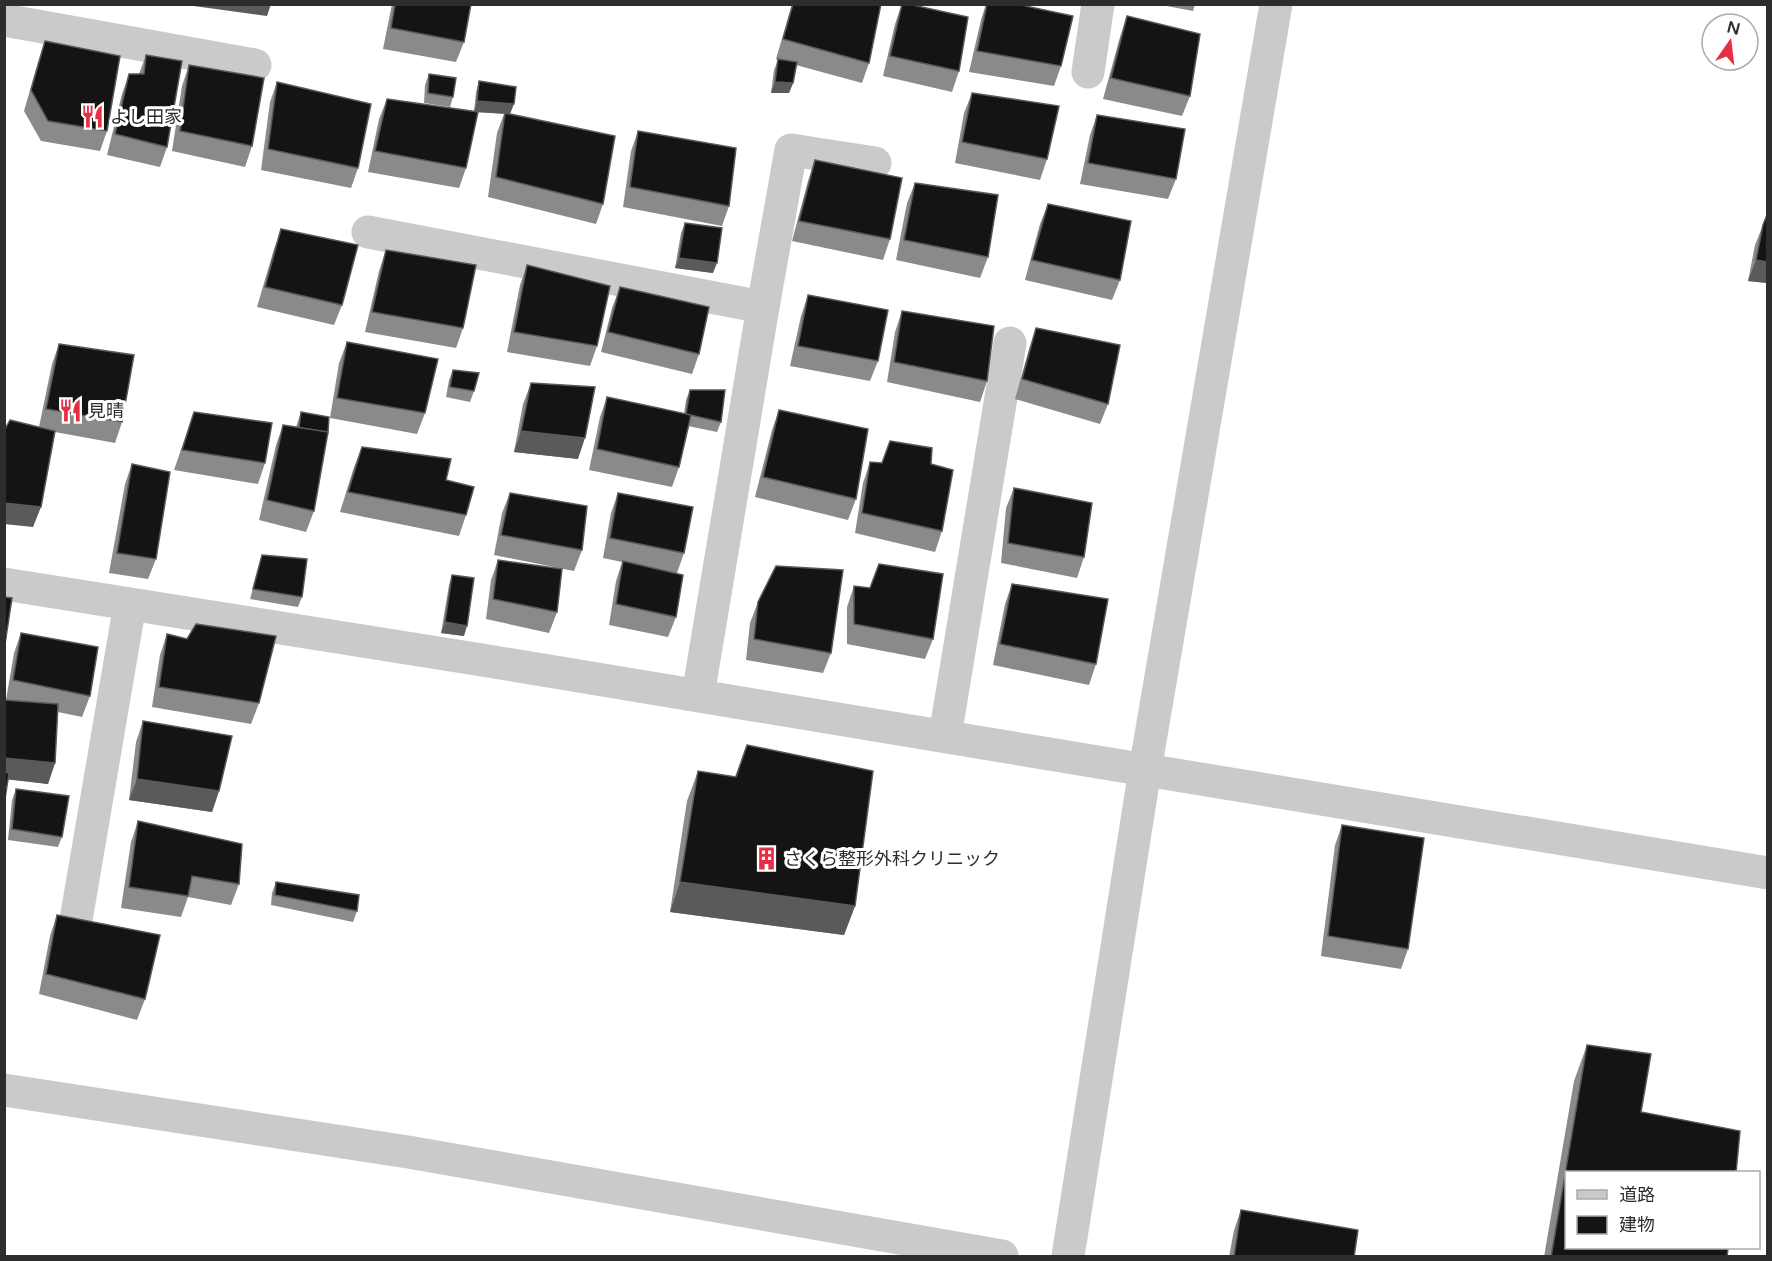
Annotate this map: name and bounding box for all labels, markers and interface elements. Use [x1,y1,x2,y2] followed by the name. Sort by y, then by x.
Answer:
[1700,12,1760,72] north arrow
[1725,17,1742,40] text: N
[79,104,105,130] restaurant icon: よし田家
[110,106,182,128] place label: よし田家
[57,398,83,424] restaurant icon: 見晴
[88,400,124,422] place label: 見晴
[753,846,779,872] building icon: さくら整形外科クリニック
[784,848,1000,870] place label: さくら整形外科クリニック
[1565,1171,1760,1249] legend
[1619,1184,1655,1206] text: 道路
[1619,1214,1655,1236] text: 建物

